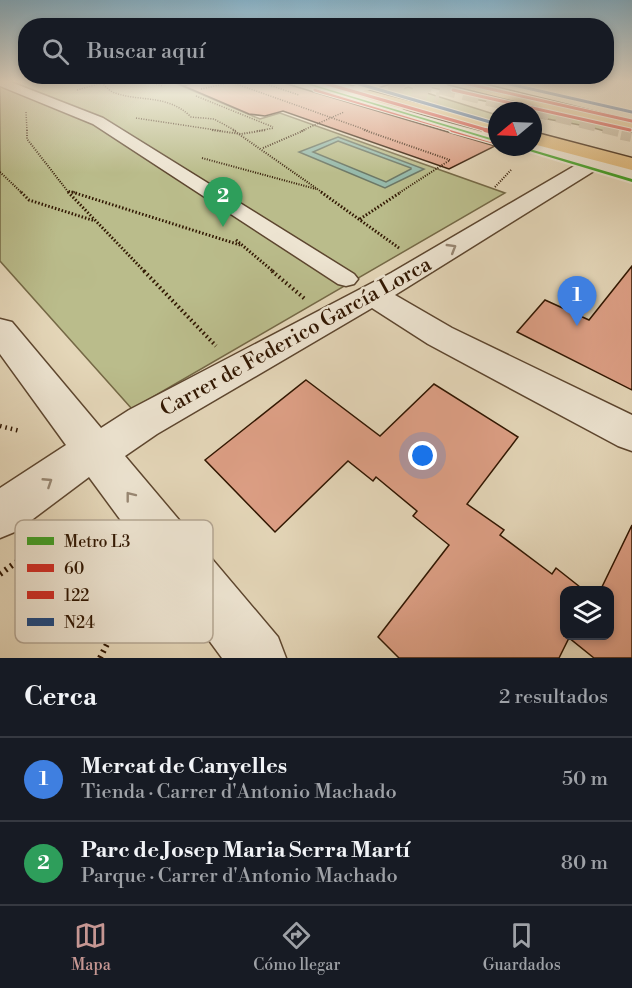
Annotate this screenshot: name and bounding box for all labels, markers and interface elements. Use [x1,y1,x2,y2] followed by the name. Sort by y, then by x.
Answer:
[18,18,614,84] search box
[39,35,72,68] icon: search
[87,38,205,65] text: Buscar aquí
[488,102,542,156] north arrow
[204,178,242,227] pin: 2
[446,244,456,255] one-way arrow
[156,251,437,423] street label: Carrer de Federico García Lorca
[558,276,596,326] pin: 1
[408,441,437,470] your location
[42,478,53,489] one-way arrow
[126,492,137,503] one-way arrow
[15,520,213,643] legend
[64,532,130,552] text: Metro L3
[64,559,84,579] text: 60
[64,586,89,606] text: 122
[560,586,614,640] map controls
[560,586,614,640] button: layers
[64,613,95,633] text: N24
[24,681,97,713] text: Cerca
[499,685,608,710] text: 2 resultados
[81,753,287,780] text: Mercat de Canyelles
[39,767,48,792] text: 1
[562,767,608,792] text: 50 m
[81,780,397,805] text: Tienda · Carrer d'Antonio Machado
[81,837,410,864] text: Parc de Josep Maria Serra Martí
[37,851,50,876] text: 2
[561,851,608,876] text: 80 m
[81,864,398,889] text: Parque · Carrer d'Antonio Machado
[71,919,111,975] tab: Mapa
[253,919,340,975] tab: Cómo llegar
[483,919,561,975] tab: Guardados

